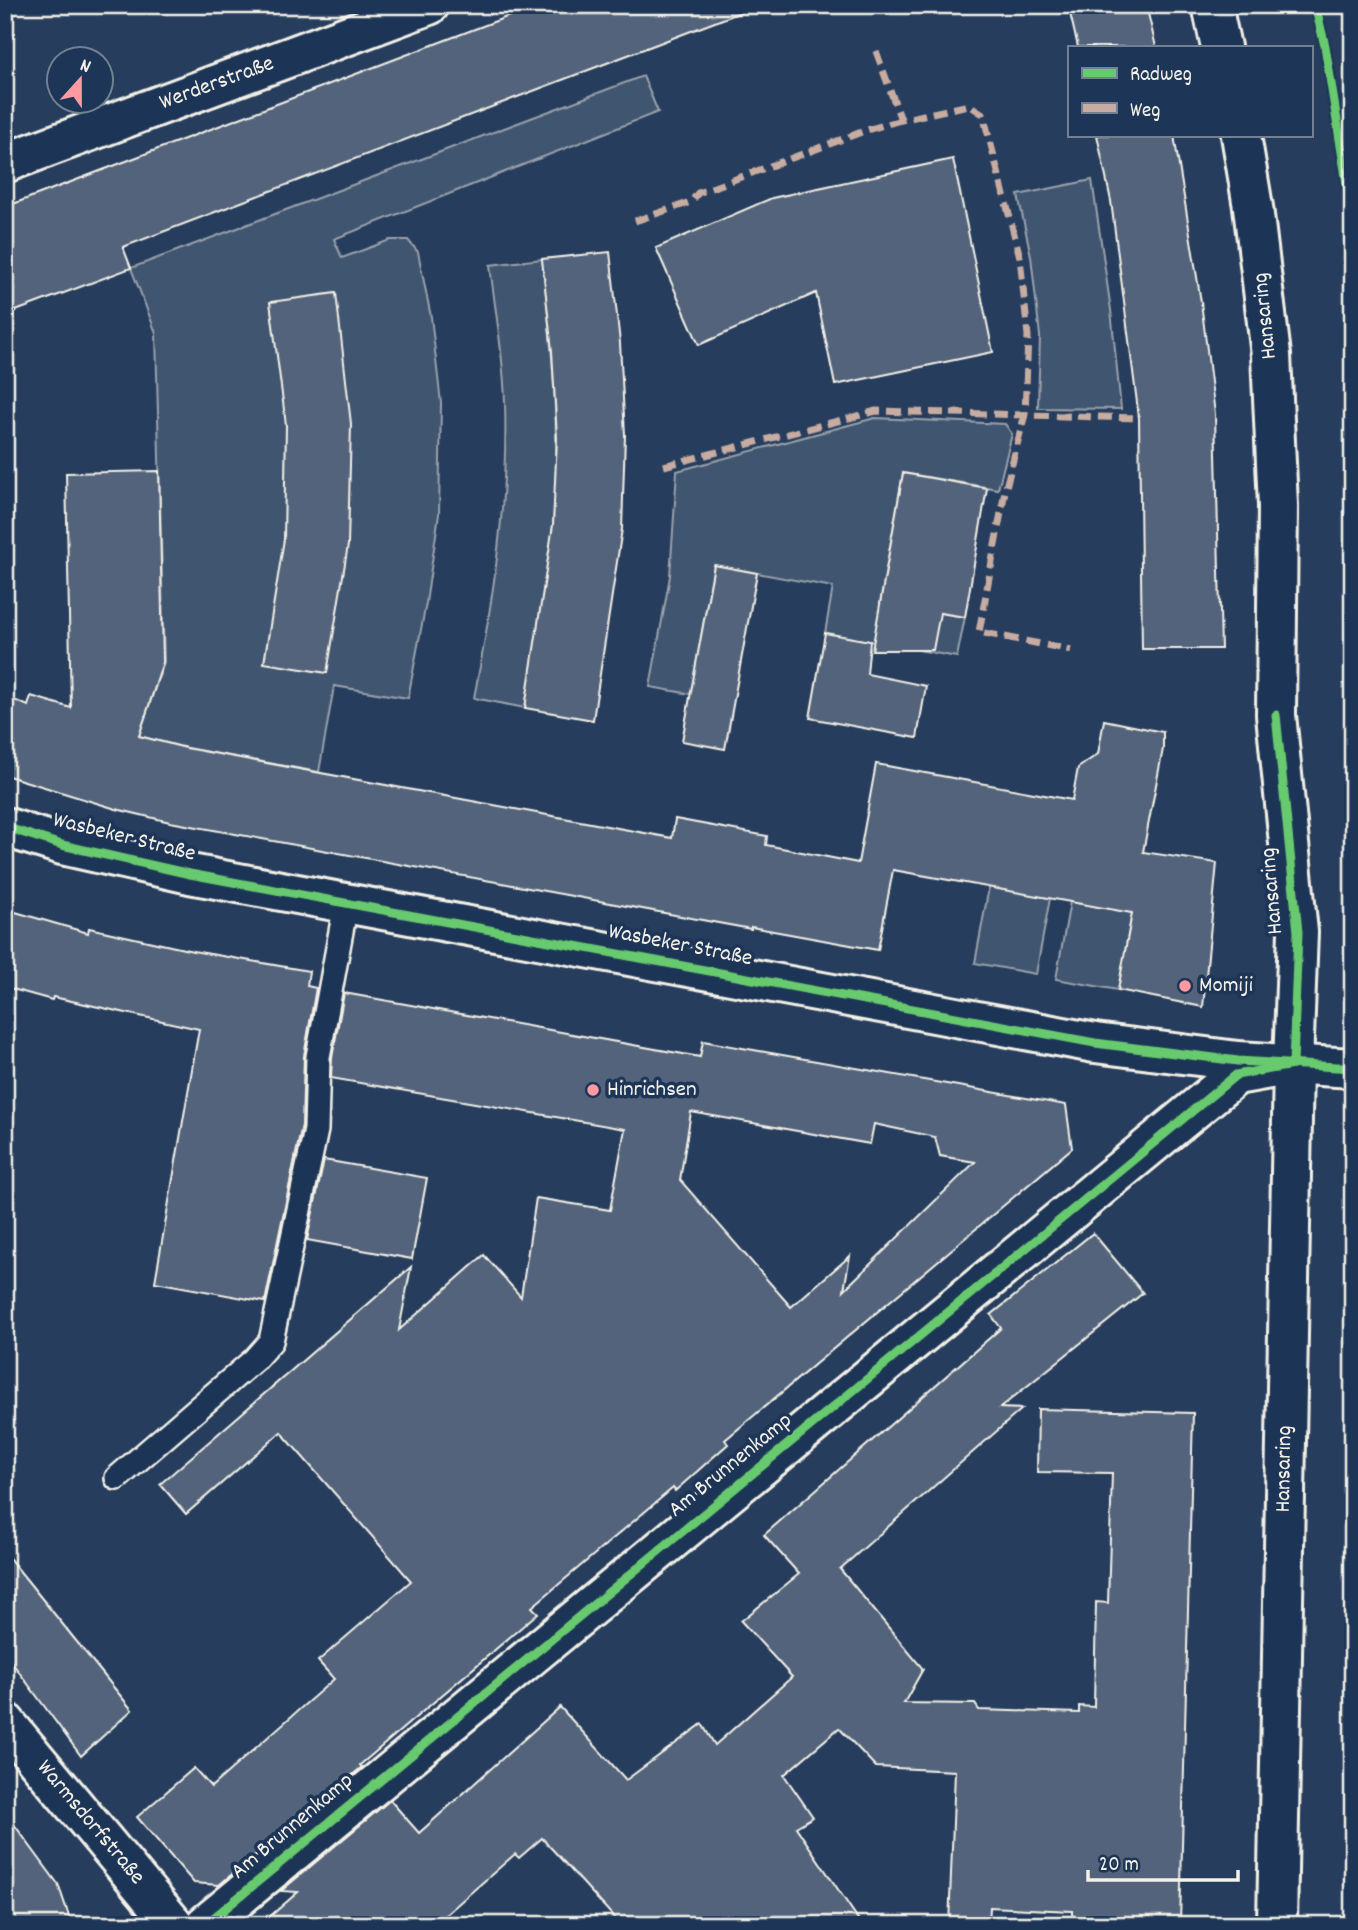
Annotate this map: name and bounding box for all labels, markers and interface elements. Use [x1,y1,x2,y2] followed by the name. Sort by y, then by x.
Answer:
[46,46,116,116] north arrow
[1068,46,1312,136] legend
[155,48,279,120] street label: Werderstraße
[76,53,94,82] text: N
[1130,61,1192,91] text: Radweg
[1130,97,1161,127] text: Weg
[1245,271,1287,361] street label: Hansaring
[49,804,199,872] street label: Wasbeker Straße
[1253,846,1293,936] street label: Hansaring
[605,916,755,976] street label: Wasbeker Straße
[1199,970,1253,1003] place label: Momiji
[1177,978,1193,994] marker: Momiji
[607,1074,697,1107] place label: Hinrichsen
[585,1082,601,1098] marker: Hinrichsen
[662,1405,800,1527] street label: Am Brunnenkamp
[1268,1425,1302,1513] street label: Hansaring
[28,1753,152,1893] street label: Warmsdorfstraße
[224,1766,362,1888] street label: Am Brunnenkamp
[1088,1839,1239,1883] scale bar
[1099,1851,1139,1881] text: 20 m

